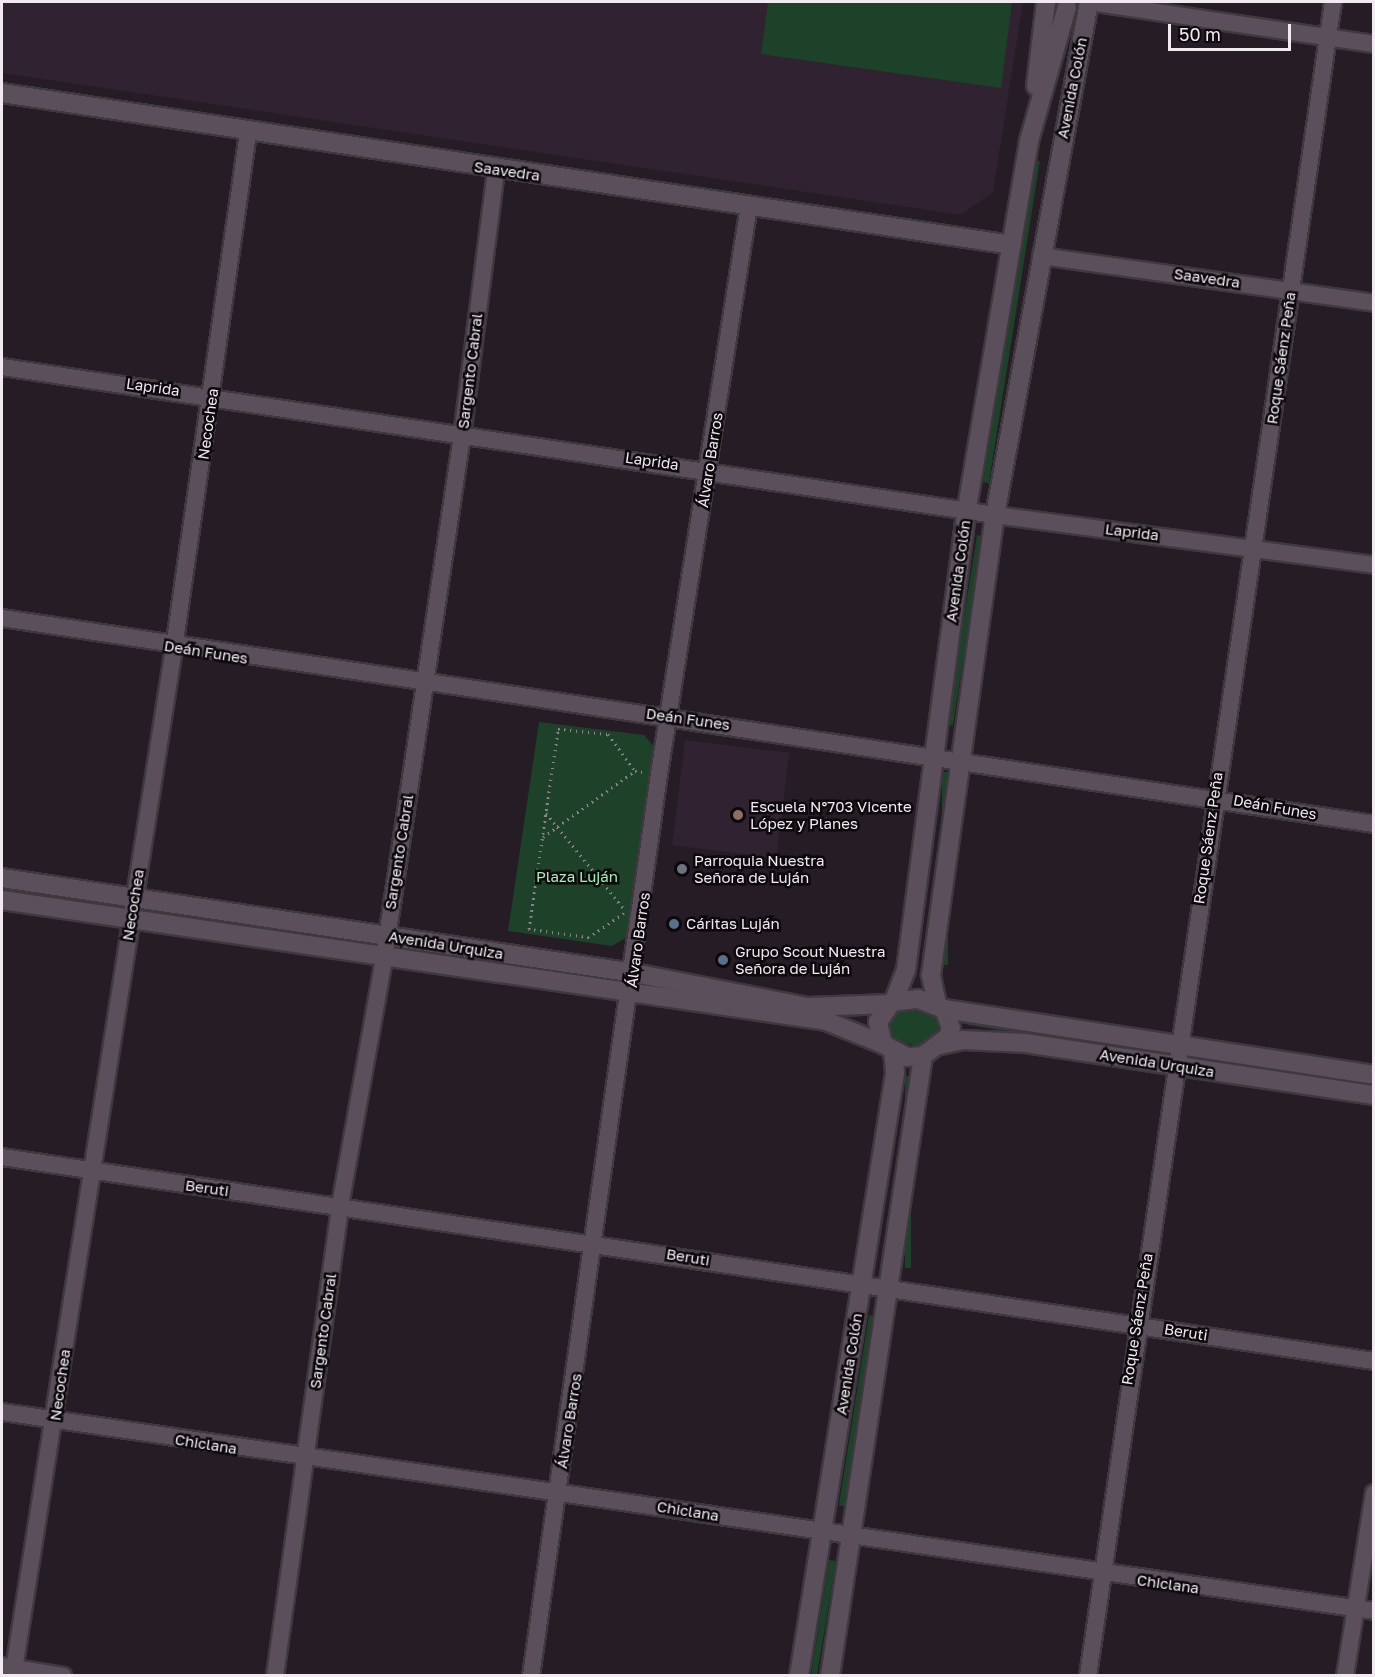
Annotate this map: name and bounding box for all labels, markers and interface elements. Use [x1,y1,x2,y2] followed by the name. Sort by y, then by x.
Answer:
[1171,12,1294,50] scale bar
[1179,23,1221,45] text: 50 m
[1053,36,1091,140] street label: Avenida Colón
[473,157,541,185] street label: Saavedra
[1173,264,1241,292] street label: Saavedra
[1263,291,1299,425] street label: Roque Sáenz Peña
[454,312,486,430] street label: Sargento Cabral
[125,374,181,400] street label: Laprida
[194,387,222,461] street label: Necochea
[694,411,726,509] street label: Álvaro Barros
[624,448,680,474] street label: Laprida
[942,519,974,623] street label: Avenida Colón
[1104,520,1160,544] street label: Laprida
[163,636,249,668] street label: Deán Funes
[645,704,731,734] street label: Deán Funes
[1190,771,1226,905] street label: Roque Sáenz Peña
[1232,791,1318,823] street label: Deán Funes
[381,793,417,911] street label: Sargento Cabral
[750,797,912,832] place label: Escuela N°703 Vicente López y Planes
[731,808,745,822] marker: Escuela N°703 Vicente López y Planes
[694,851,825,886] place label: Parroquia Nuestra Señora de Luján
[675,862,689,876] marker: Parroquia Nuestra Señora de Luján
[118,868,148,942] street label: Necochea
[536,868,618,886] park label: Plaza Luján
[622,891,654,989] street label: Álvaro Barros
[686,915,780,933] place label: Cáritas Luján
[667,917,681,931] marker: Cáritas Luján
[387,927,505,963] street label: Avenida Urquiza
[735,942,885,977] place label: Grupo Scout Nuestra Señora de Luján
[716,953,730,967] marker: Grupo Scout Nuestra Señora de Luján
[1098,1045,1216,1081] street label: Avenida Urquiza
[184,1176,230,1200] street label: Beruti
[665,1245,711,1269] street label: Beruti
[1118,1252,1156,1386] street label: Roque Sáenz Peña
[306,1272,340,1390] street label: Sargento Cabral
[832,1312,866,1416] street label: Avenida Colón
[1163,1320,1209,1344] street label: Beruti
[46,1348,74,1422] street label: Necochea
[553,1372,585,1470] street label: Álvaro Barros
[174,1430,238,1458] street label: Chiclana
[656,1497,720,1525] street label: Chiclana
[1136,1571,1200,1597] street label: Chiclana

